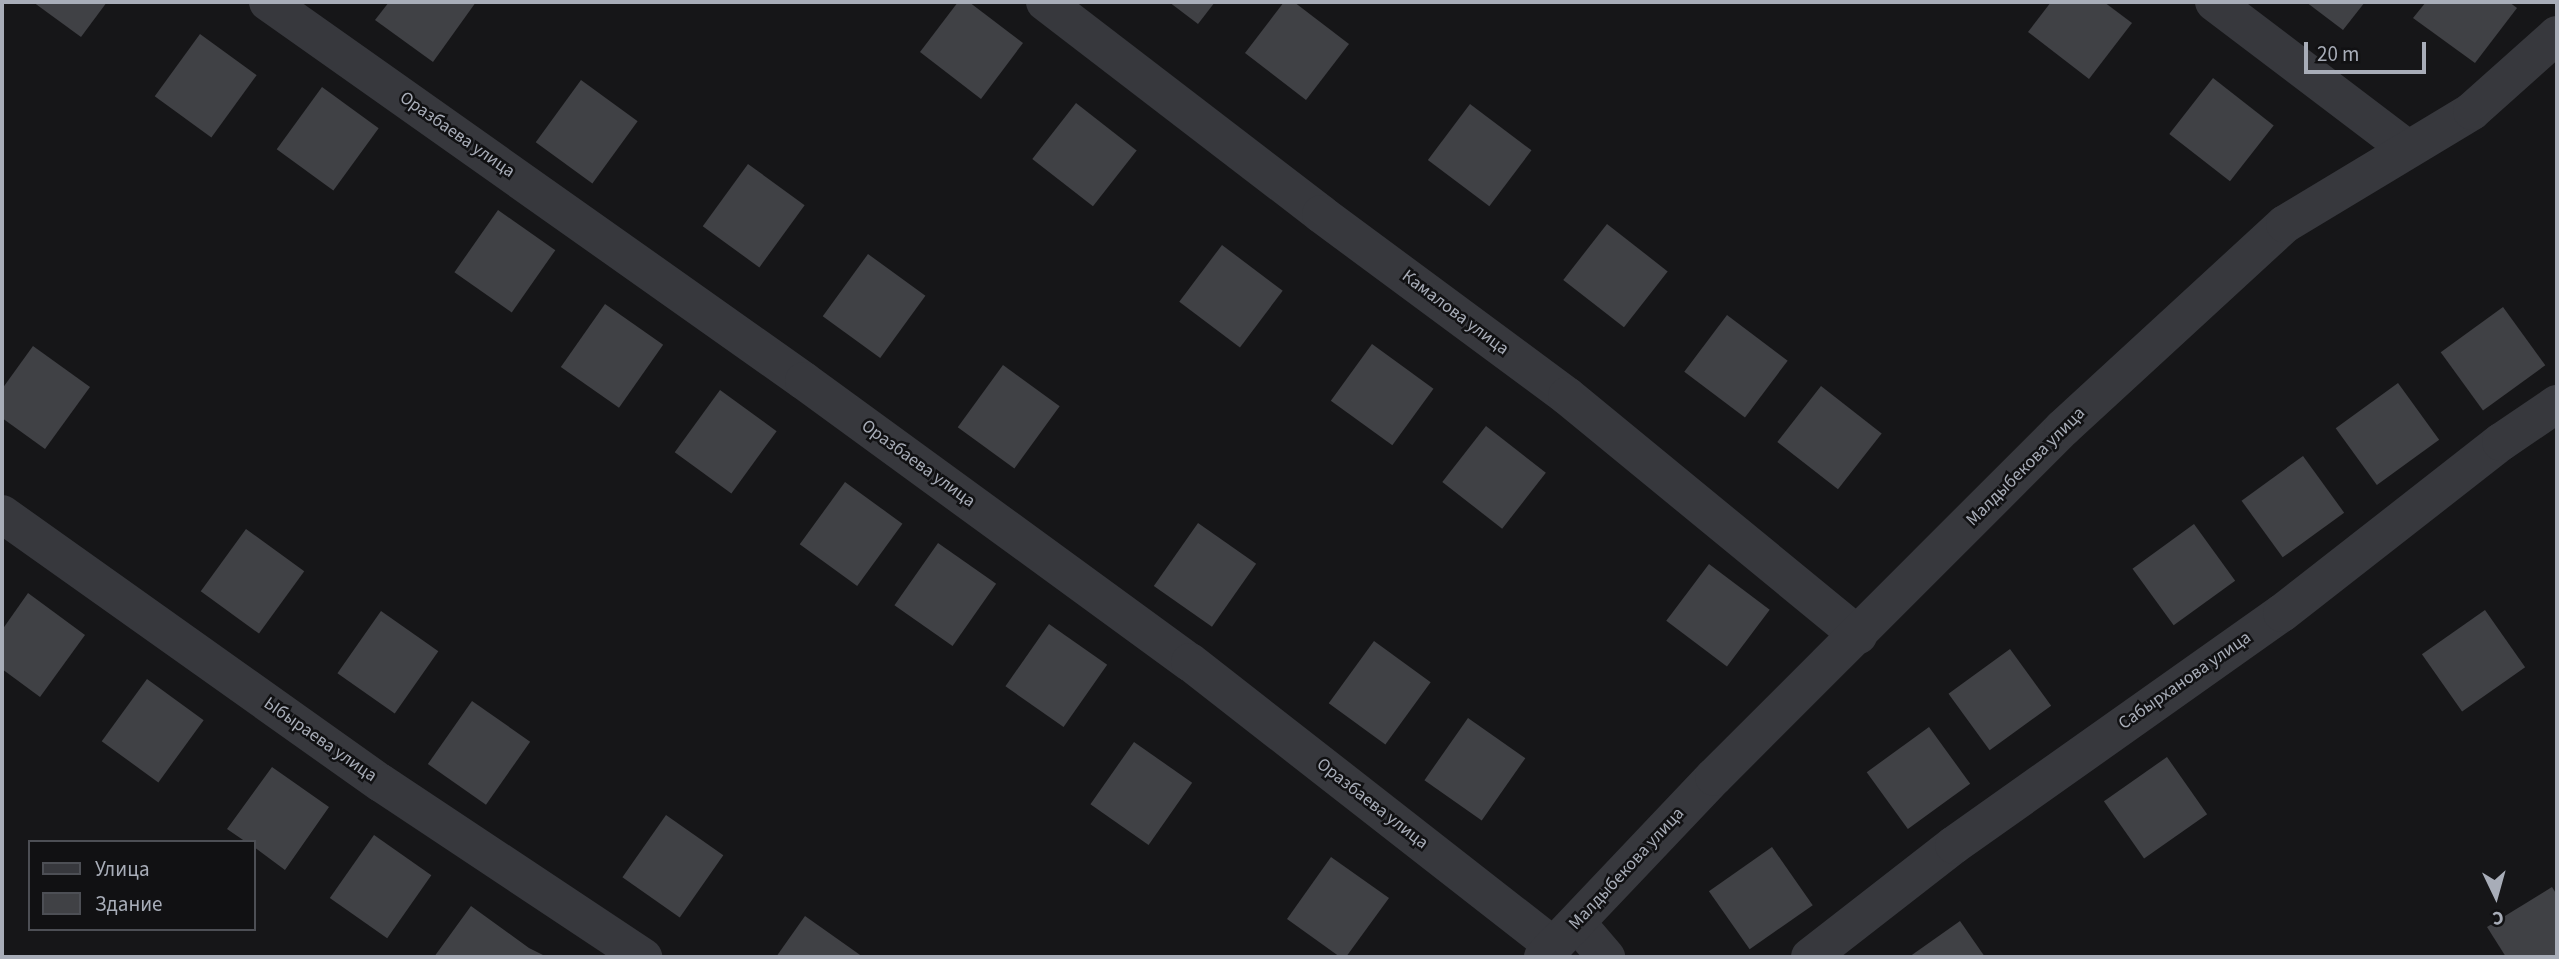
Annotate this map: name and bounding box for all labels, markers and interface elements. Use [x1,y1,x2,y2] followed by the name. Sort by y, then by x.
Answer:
[2307,28,2430,72] scale bar
[2317,39,2359,69] text: 20 m
[395,87,519,183] street label: Оразбаева улица
[1397,266,1513,360] street label: Камалова улица
[1962,403,2090,531] street label: Малдыбекова улица
[857,415,979,513] street label: Оразбаева улица
[2115,627,2255,735] street label: Сабырханова улица
[259,693,381,787] street label: Ыбыраева улица
[1312,754,1432,854] street label: Оразбаева улица
[1565,803,1689,935] street label: Малдыбекова улица
[28,840,256,931] legend
[95,854,150,884] text: Улица
[2461,861,2531,931] north arrow
[95,889,163,919] text: Здание
[2491,903,2505,931] text: С

